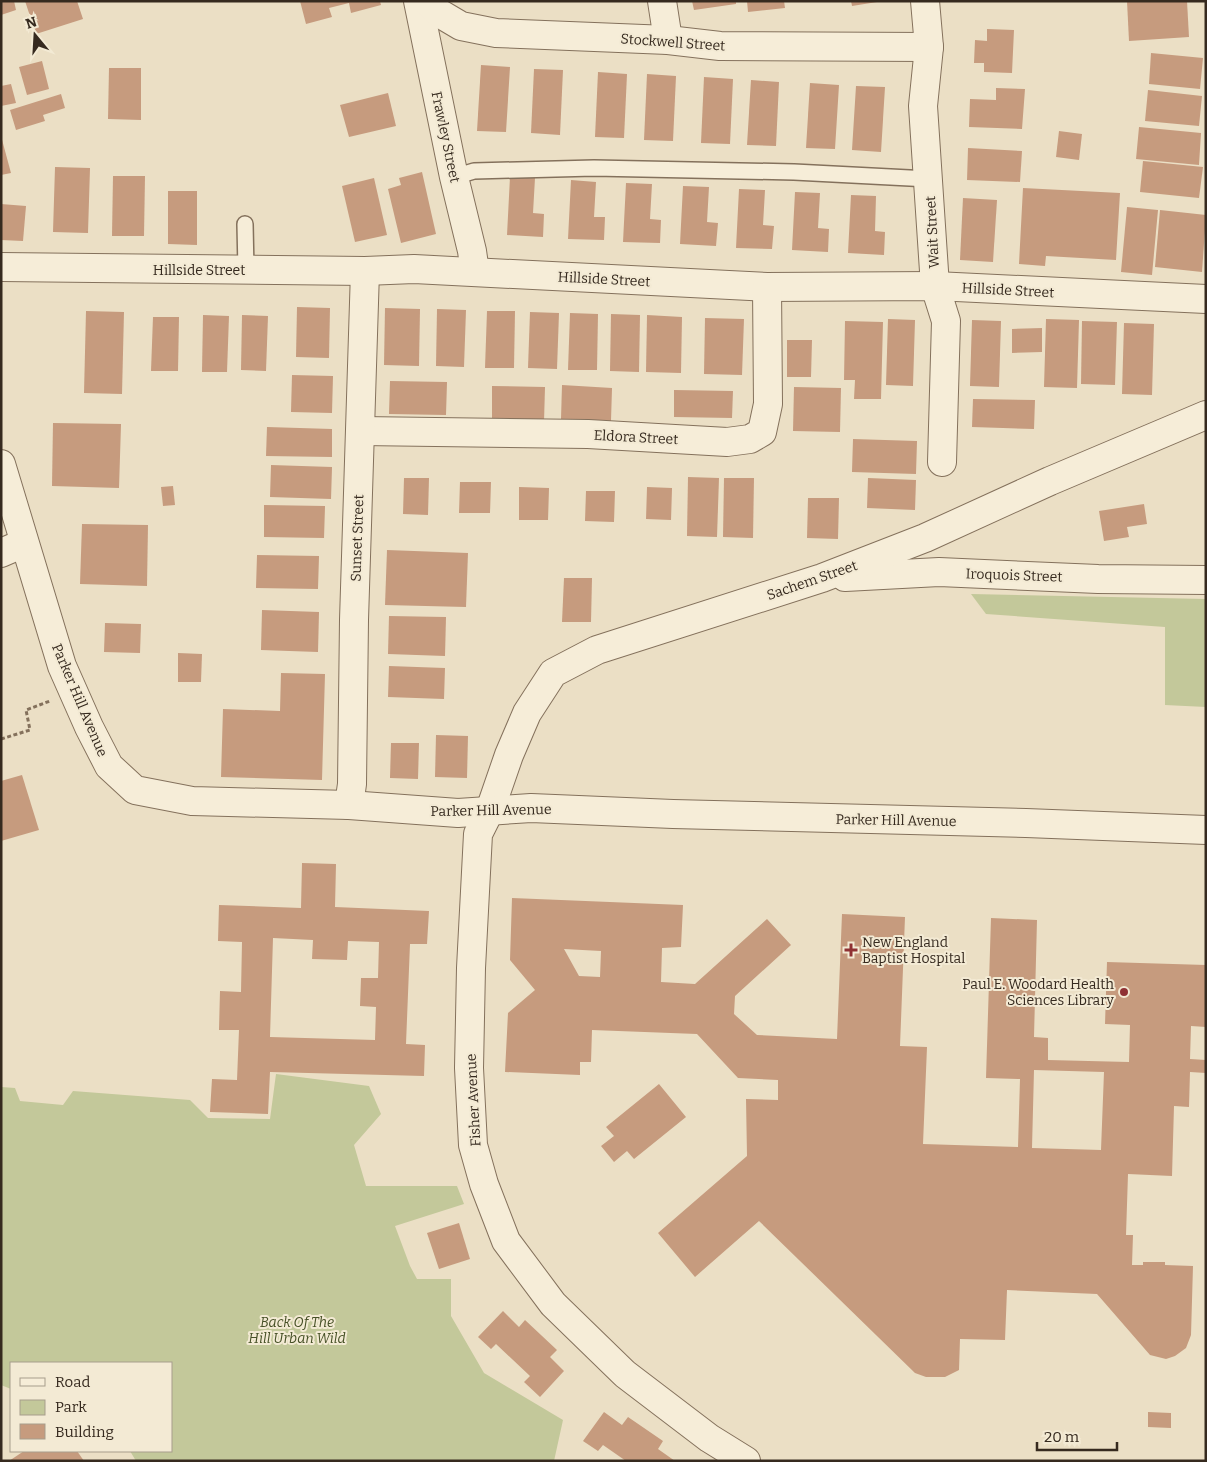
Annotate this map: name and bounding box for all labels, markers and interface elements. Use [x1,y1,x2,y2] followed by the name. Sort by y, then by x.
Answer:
[10,10,60,60] north arrow
[23,13,39,33] text: N
[620,30,726,55] street label: Stockwell Street
[428,90,463,184] street label: Frawley Street
[922,195,943,269] street label: Wait Street
[153,262,245,279] street label: Hillside Street
[557,269,651,290] street label: Hillside Street
[961,280,1055,301] street label: Hillside Street
[593,427,679,448] street label: Eldora Street
[347,494,368,582] street label: Sunset Street
[765,557,860,604] street label: Sachem Street
[965,565,1063,586] street label: Iroquois Street
[48,641,111,759] street label: Parker Hill Avenue
[430,801,552,820] street label: Parker Hill Avenue
[835,811,957,830] street label: Parker Hill Avenue
[862,934,965,967] place label: New England Baptist Hospital
[844,943,858,957] marker: New England Baptist Hospital
[962,976,1115,1009] place label: Paul E. Woodard Health Sciences Library
[1118,986,1130,998] marker: Paul E. Woodard Health Sciences Library
[463,1053,484,1147] street label: Fisher Avenue
[248,1314,346,1347] park label: Back Of The Hill Urban Wild
[10,1362,172,1452] legend
[55,1373,90,1391] text: Road
[55,1398,87,1416] text: Park
[1037,1420,1117,1452] scale bar
[55,1423,114,1441] text: Building
[1044,1428,1080,1446] text: 20 m

